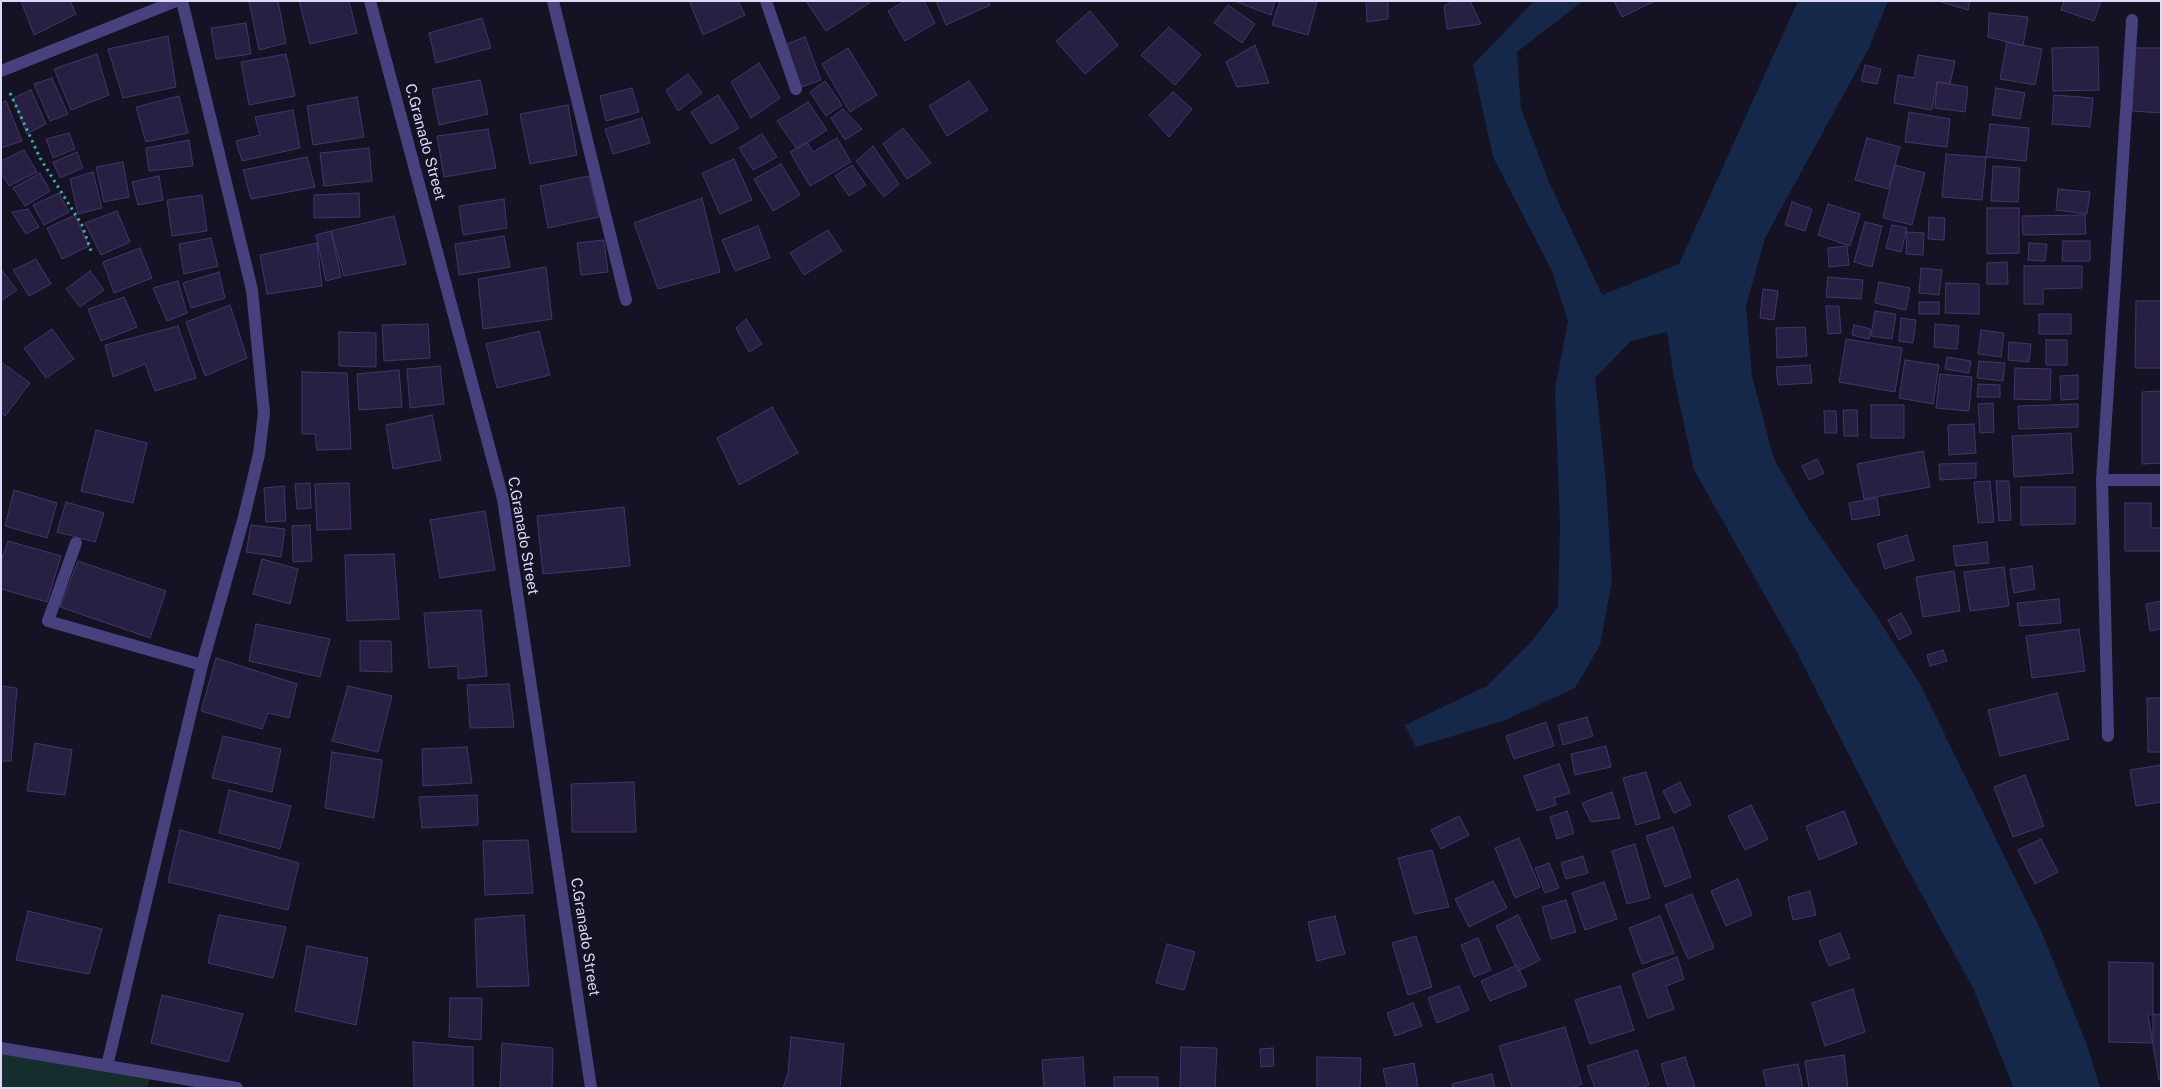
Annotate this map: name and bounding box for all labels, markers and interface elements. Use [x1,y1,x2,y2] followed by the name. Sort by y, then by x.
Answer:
[401,82,449,202] street label: C.Granado Street
[504,475,542,597] street label: C.Granado Street
[567,876,603,998] street label: C.Granado Street

